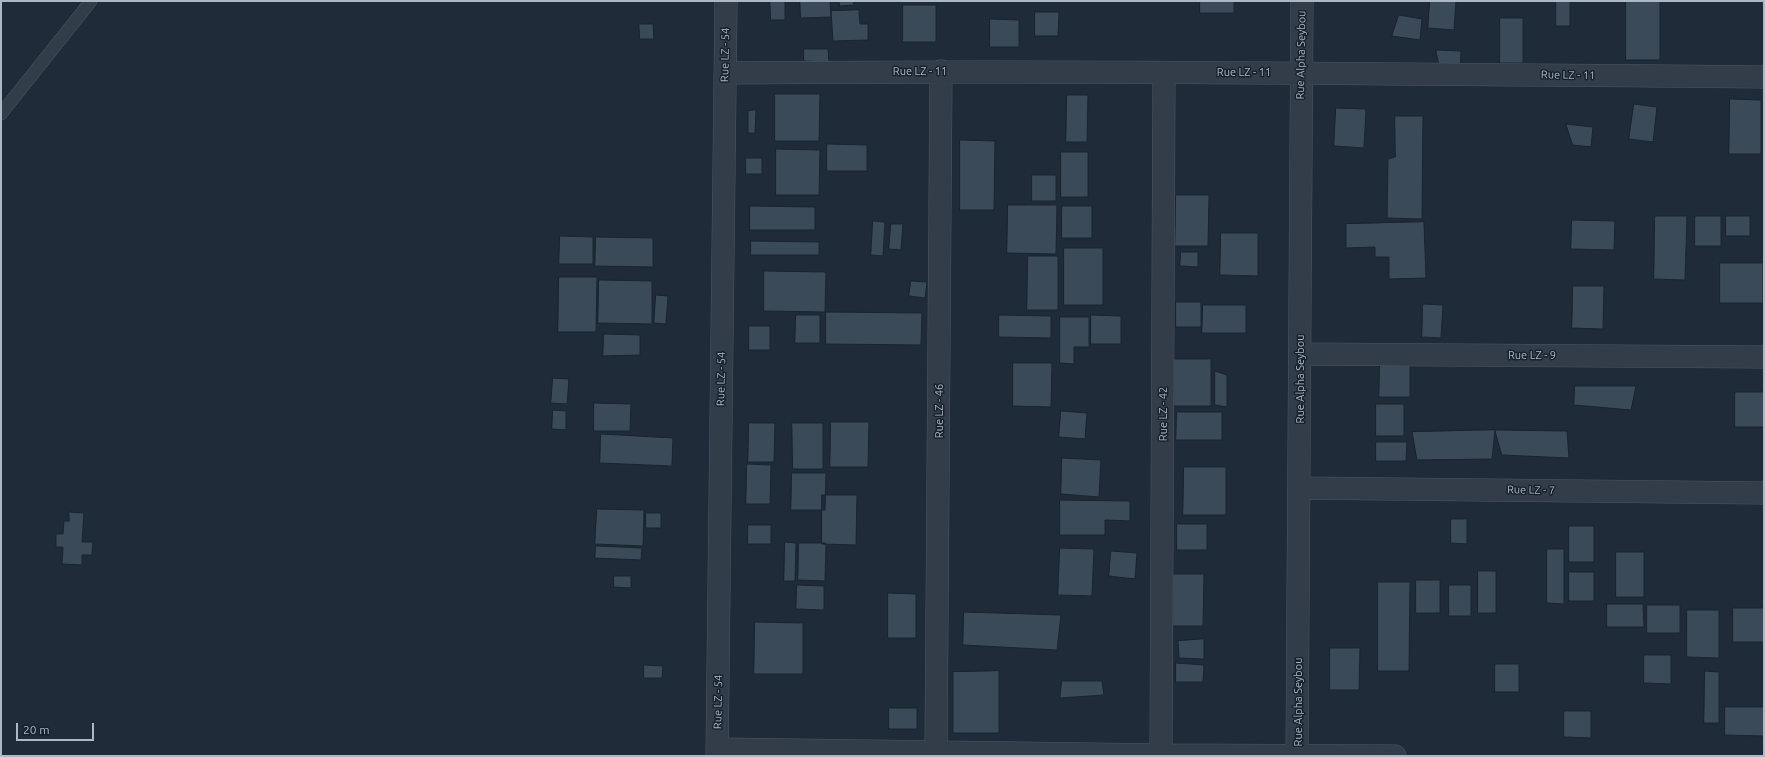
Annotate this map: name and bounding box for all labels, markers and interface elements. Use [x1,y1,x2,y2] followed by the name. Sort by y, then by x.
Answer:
[1294,10,1308,100] street label: Rue Alpha Seybou
[718,28,732,82] street label: Rue LZ - 54
[893,64,947,78] street label: Rue LZ - 11
[1217,65,1271,79] street label: Rue LZ - 11
[1541,68,1595,82] street label: Rue LZ - 11
[1293,335,1307,423] street label: Rue Alpha Seybou
[1508,348,1556,362] street label: Rue LZ - 9
[714,352,728,406] street label: Rue LZ - 54
[932,384,946,438] street label: Rue LZ - 46
[1156,387,1170,441] street label: Rue LZ - 42
[1507,483,1555,497] street label: Rue LZ - 7
[1291,658,1305,746] street label: Rue Alpha Seybou
[711,675,725,729] street label: Rue LZ - 54
[18,715,96,741] scale bar
[23,723,50,736] text: 20 m

